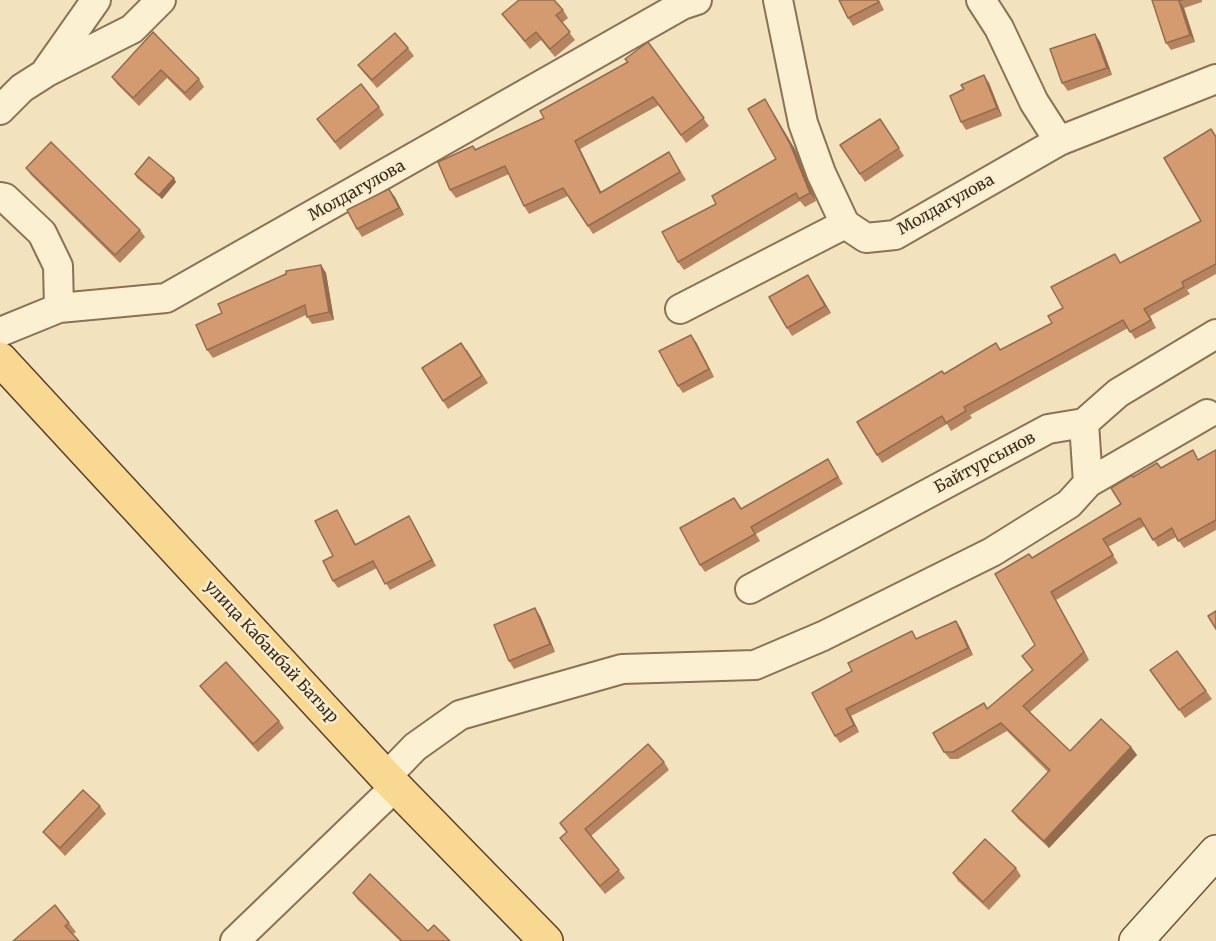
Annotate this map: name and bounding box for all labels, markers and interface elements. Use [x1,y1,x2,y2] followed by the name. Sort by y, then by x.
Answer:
[305,157,409,225] street label: Молдагулова
[894,171,998,239] street label: Молдагулова
[931,428,1039,498] street label: Байтурсынов
[200,577,342,727] street label: улица Кабанбай Батыр

